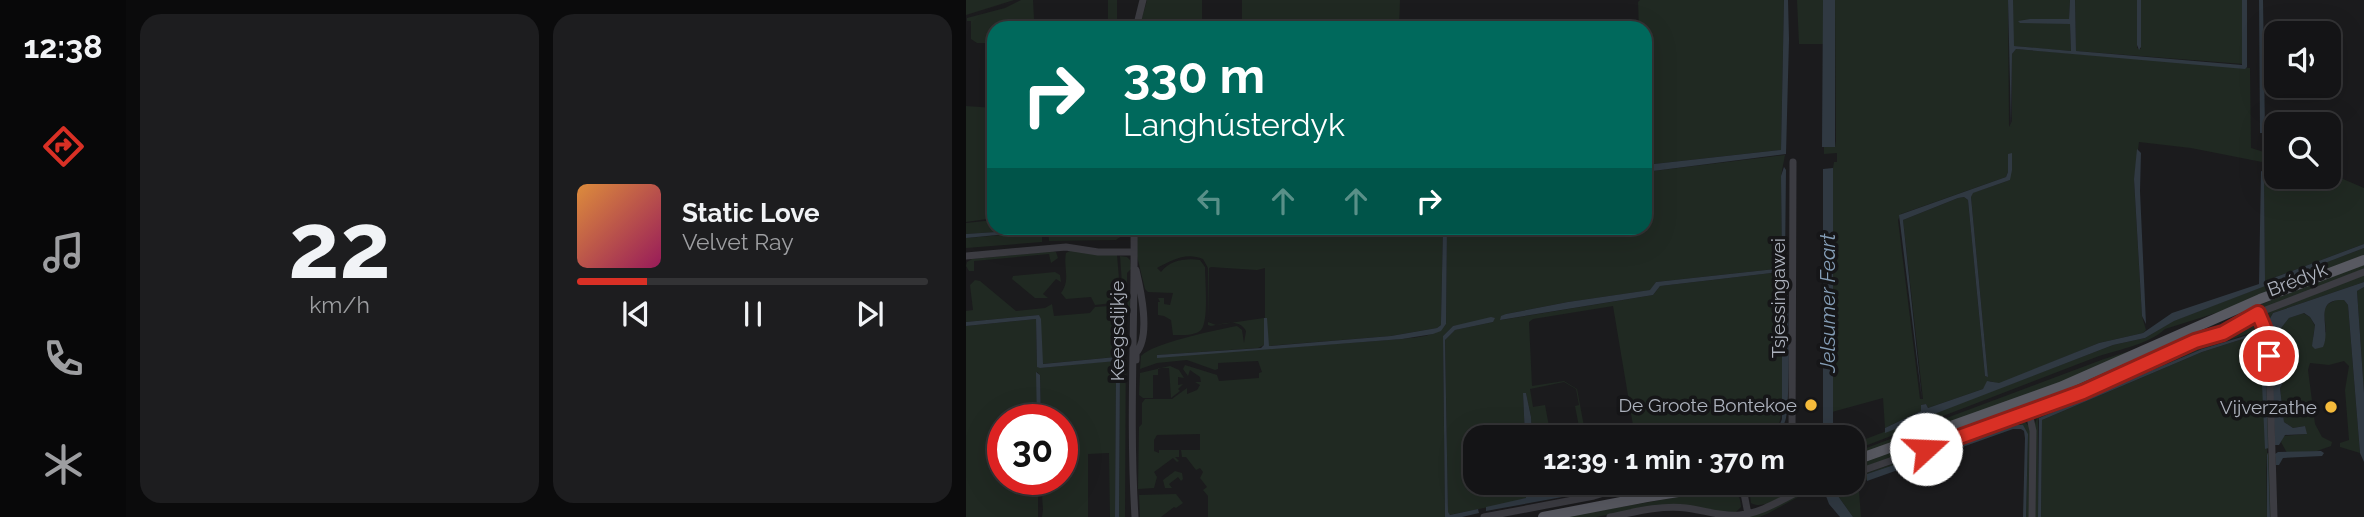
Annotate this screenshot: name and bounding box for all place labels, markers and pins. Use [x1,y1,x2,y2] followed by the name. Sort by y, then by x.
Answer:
[2239,326,2299,386] pin
[1618,394,1797,416] place label: De Groote Bontekoe
[2220,396,2317,418] place label: Vijverzathe
[1803,397,1819,413] marker: De Groote Bontekoe
[2323,399,2339,415] marker: Vijverzathe

